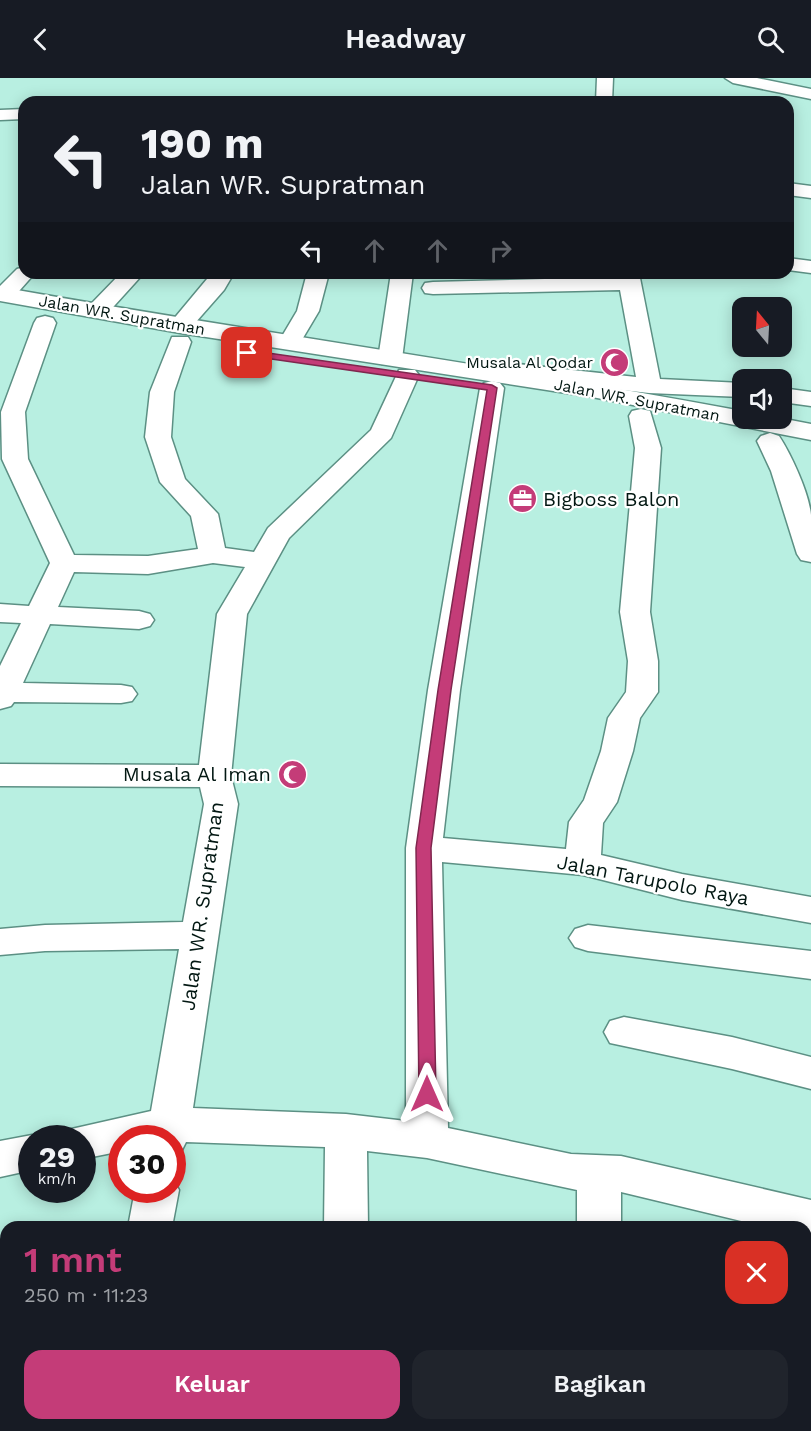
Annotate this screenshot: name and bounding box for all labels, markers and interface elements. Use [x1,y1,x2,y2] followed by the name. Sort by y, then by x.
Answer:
[24,23,57,56] icon: back
[345,23,466,55] text: Headway
[754,23,787,56] icon: search
[141,119,264,168] text: 190 m
[42,120,120,198] icon: left
[141,169,425,201] text: Jalan WR. Supratman
[295,234,328,267] icon: left
[358,234,391,267] icon: ahead
[421,234,454,267] icon: ahead
[484,234,517,267] icon: right
[37,291,207,339] street label: Jalan WR. Supratman
[732,297,792,357] north arrow
[732,297,792,429] map controls
[221,327,272,378] pin
[230,336,263,369] icon: arrive
[598,346,630,378] mosque icon: Musala Al Qodar
[466,353,593,372] place label: Musala Al Qodar
[732,369,792,429] button: sound
[552,375,722,425] street label: Jalan WR. Supratman
[506,483,538,515] office icon: Bigboss Balon
[543,487,679,511] place label: Bigboss Balon
[276,758,308,790] mosque icon: Musala Al Iman
[123,762,271,786] place label: Musala Al Iman
[175,800,229,1012] street label: Jalan WR. Supratman
[555,850,751,910] street label: Jalan Tarupolo Raya
[395,1062,459,1126] position arrow
[108,1125,186,1203] speed limit sign: 30
[39,1139,75,1174] text: 29
[38,1170,76,1188] text: km/h
[24,1239,122,1281] text: 1 mnt
[725,1241,788,1304] button: close
[24,1283,148,1307] text: 250 m · 11:23
[24,1350,400,1419] button: Keluar
[412,1350,788,1419] button: Bagikan

